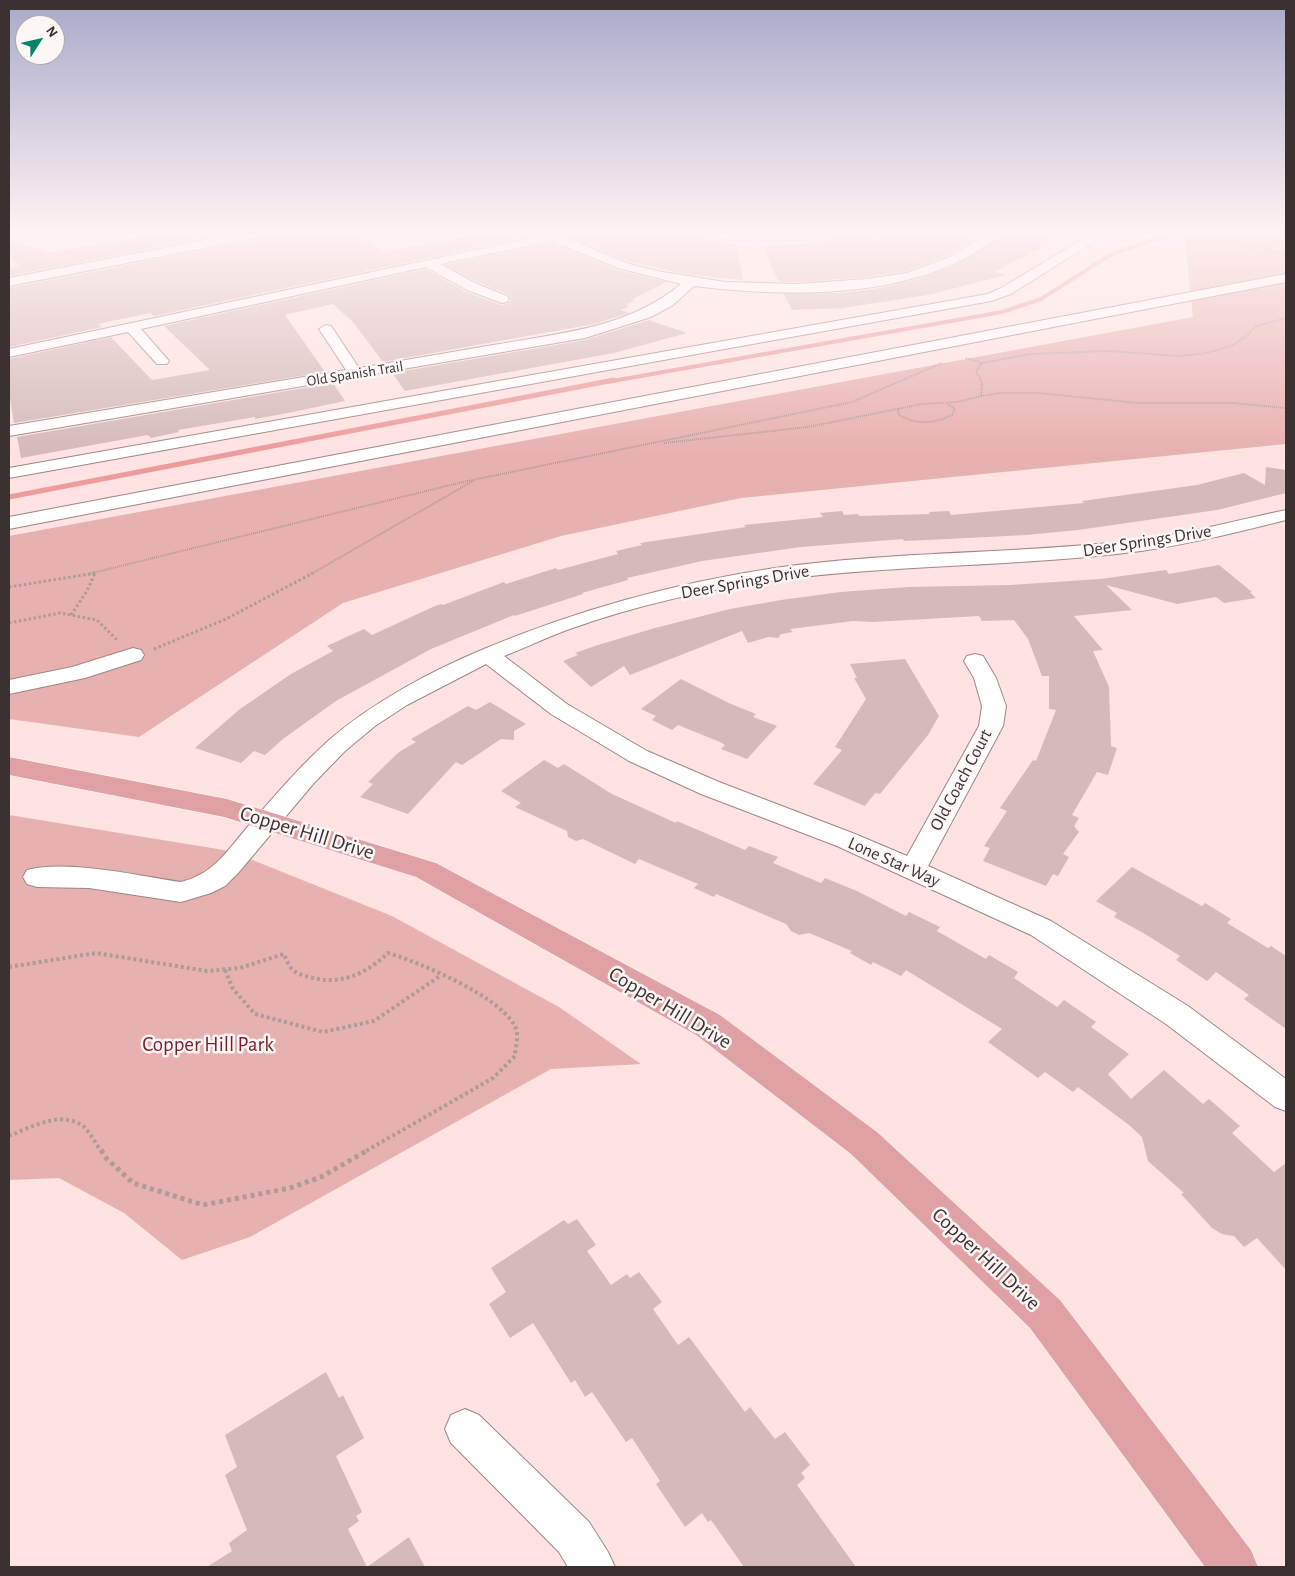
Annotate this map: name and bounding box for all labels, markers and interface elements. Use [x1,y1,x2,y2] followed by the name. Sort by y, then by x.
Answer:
[15,15,65,65] north arrow
[43,24,60,40] text: N
[305,357,405,391] street label: Old Spanish Trail
[1081,520,1213,562] street label: Deer Springs Drive
[679,560,811,604] street label: Deer Springs Drive
[925,726,997,834] street label: Old Coach Court
[237,801,377,865] street label: Copper Hill Drive
[845,832,943,892] street label: Lone Star Way
[604,961,736,1055] street label: Copper Hill Drive
[142,1032,274,1058] park label: Copper Hill Park
[927,1202,1045,1316] street label: Copper Hill Drive

